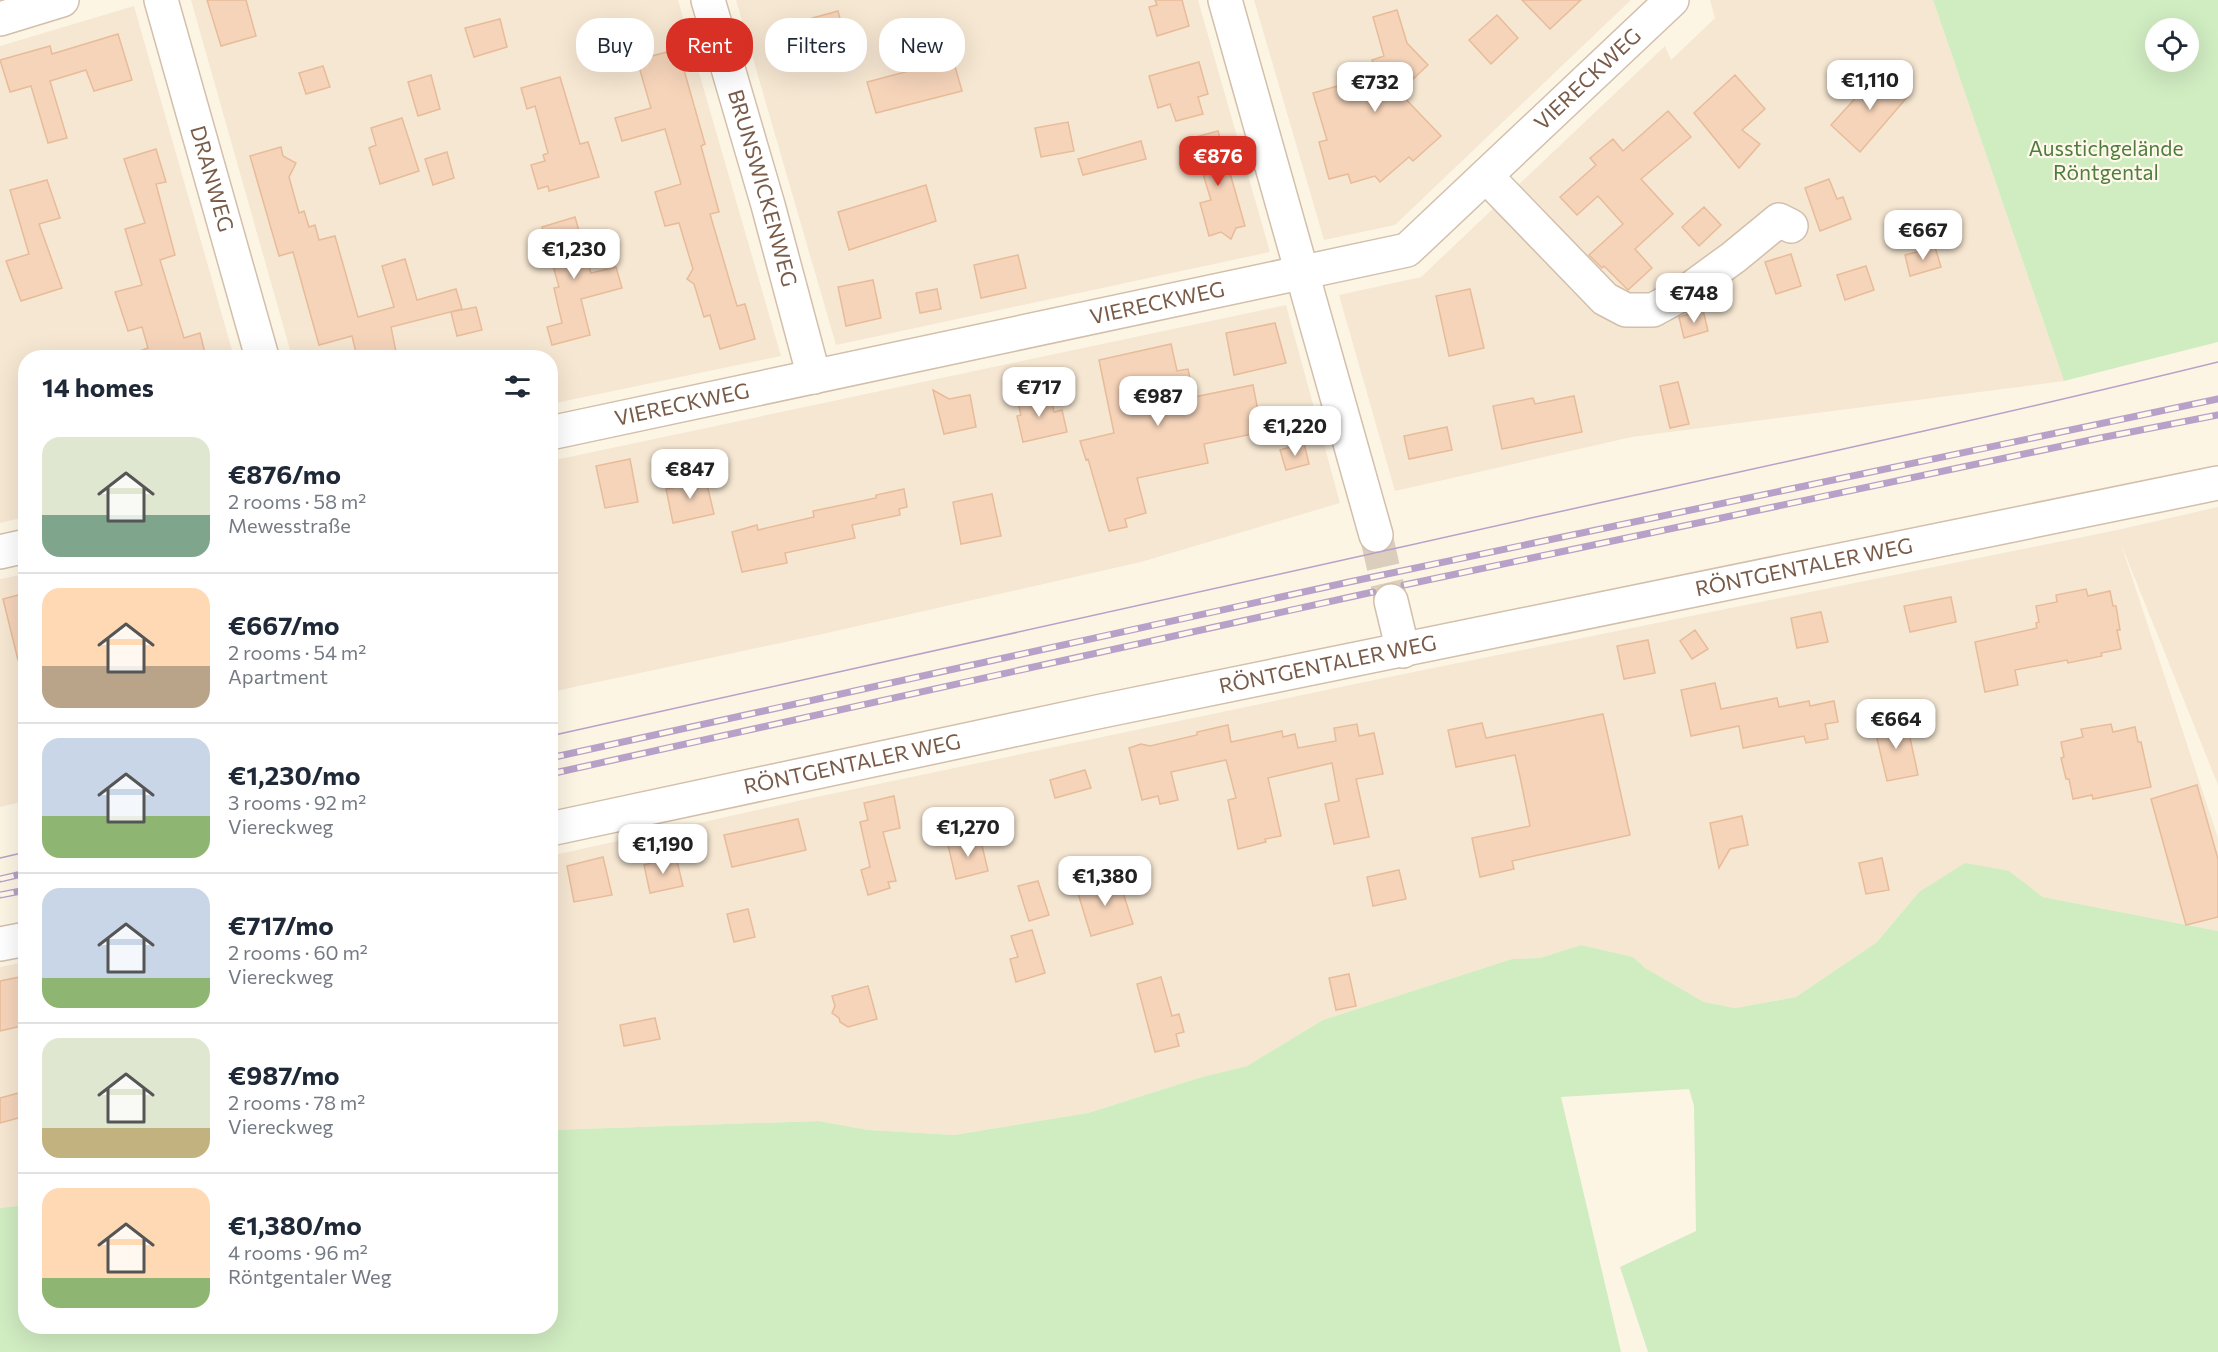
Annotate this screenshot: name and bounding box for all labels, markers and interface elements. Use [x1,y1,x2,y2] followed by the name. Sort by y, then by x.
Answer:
[576,18,654,72] chip: Buy
[666,18,753,72] chip: Rent
[765,18,867,72] chip: Filters
[879,18,965,72] chip: New
[2145,18,2199,72] map controls
[2145,18,2199,72] button: locate
[1528,22,1645,134] street label: VIERECKWEG
[1821,60,1919,111] pin: €1,110
[1339,62,1411,113] pin: €732
[1841,67,1899,91] text: €1,110
[1351,69,1399,93] text: €732
[724,86,803,289] street label: BRUNSWICKENWEG
[186,123,240,235] street label: DRANWEG
[2028,135,2184,184] park label: Ausstichgelände Röntgental
[1182,136,1254,187] pin: €876
[1193,143,1243,167] text: €876
[1887,210,1959,261] pin: €667
[1898,217,1948,241] text: €667
[525,229,623,280] pin: €1,230
[542,236,606,260] text: €1,230
[1658,273,1730,324] pin: €748
[1087,275,1227,328] street label: VIERECKWEG
[1670,280,1718,304] text: €748
[1003,367,1075,418] pin: €717
[501,370,534,403] icon: filters
[42,371,154,402] text: 14 homes
[1016,374,1062,398] text: €717
[1122,376,1194,427] pin: €987
[612,377,751,430] street label: VIERECKWEG
[1133,383,1183,407] text: €987
[1246,406,1344,457] pin: €1,220
[1263,413,1327,437] text: €1,220
[654,449,726,500] pin: €847
[665,456,715,480] text: €847
[228,458,341,489] text: €876/mo
[90,461,162,533] icon: home
[228,489,366,513] text: 2 rooms · 58 m²
[228,513,351,537] text: Mewesstraße
[1693,532,1915,600] street label: RÖNTGENTALER WEG
[228,609,340,640] text: €667/mo
[90,612,162,684] icon: home
[1217,629,1438,698] street label: RÖNTGENTALER WEG
[228,640,366,664] text: 2 rooms · 54 m²
[228,664,328,688] text: Apartment
[1860,699,1932,750] pin: €664
[1870,706,1922,730] text: €664
[741,728,963,798] street label: RÖNTGENTALER WEG
[228,759,360,790] text: €1,230/mo
[90,762,162,834] icon: home
[228,790,366,814] text: 3 rooms · 92 m²
[919,807,1017,858] pin: €1,270
[228,814,333,838] text: Viereckweg
[936,814,1000,838] text: €1,270
[614,824,712,875] pin: €1,190
[632,831,694,855] text: €1,190
[1056,856,1154,907] pin: €1,380
[1072,863,1138,887] text: €1,380
[228,909,334,940] text: €717/mo
[90,912,162,984] icon: home
[228,940,368,964] text: 2 rooms · 60 m²
[228,964,333,988] text: Viereckweg
[228,1059,340,1090] text: €987/mo
[90,1062,162,1134] icon: home
[228,1090,365,1114] text: 2 rooms · 78 m²
[228,1114,333,1138] text: Viereckweg
[228,1209,362,1240] text: €1,380/mo
[90,1212,162,1284] icon: home
[228,1240,368,1264] text: 4 rooms · 96 m²
[228,1264,392,1288] text: Röntgentaler Weg

